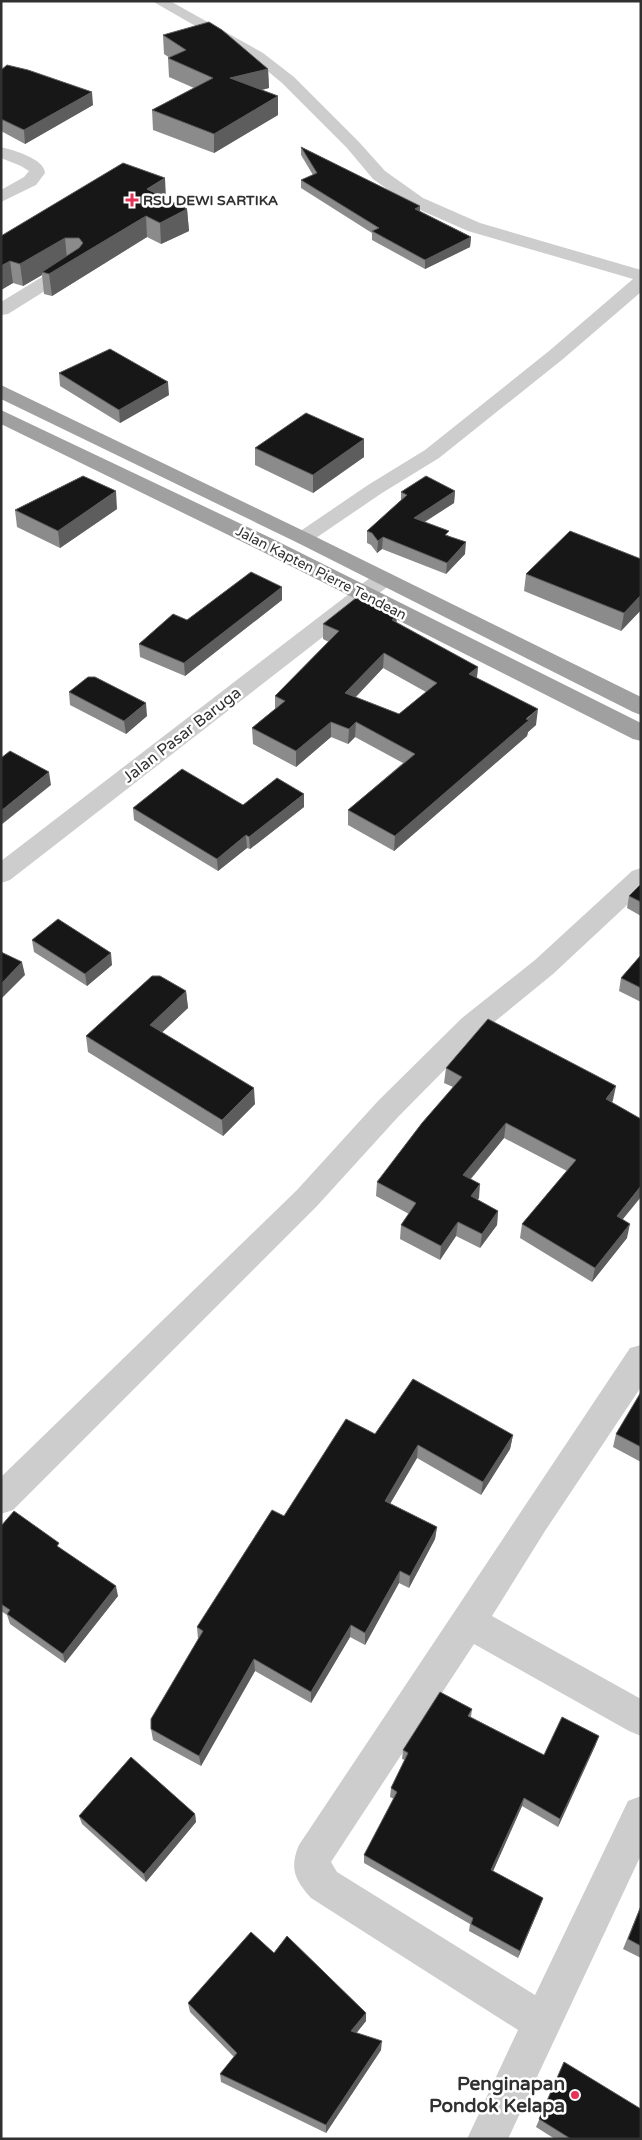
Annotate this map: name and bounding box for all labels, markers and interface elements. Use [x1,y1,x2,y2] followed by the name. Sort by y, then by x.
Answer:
[143,192,279,209] place label: RSU DEWI SARTIKA
[125,193,139,207] marker: RSU DEWI SARTIKA
[233,522,409,624] street label: Jalan Kapten Pierre Tendean
[119,683,245,787] street label: Jalan Pasar Baruga
[429,2073,565,2118] place label: Penginapan Pondok Kelapa
[569,2089,581,2101] marker: Penginapan Pondok Kelapa

